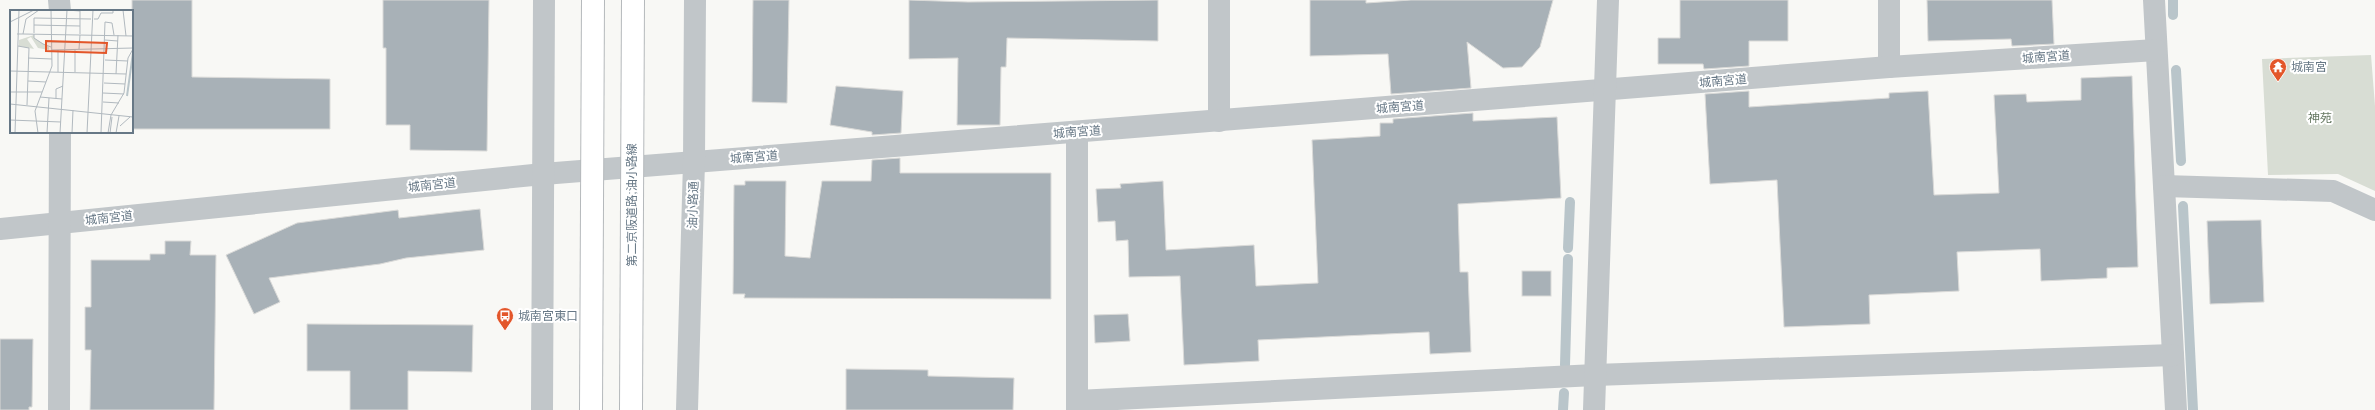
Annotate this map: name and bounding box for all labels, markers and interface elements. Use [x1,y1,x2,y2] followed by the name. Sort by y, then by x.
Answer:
[10,10,133,133] inset map
[2021,46,2071,67] street label: 城南宮道
[2268,57,2288,82] temple icon: 城南宮
[2291,58,2327,75] place label: 城南宮
[1698,70,1748,91] street label: 城南宮道
[1375,96,1425,117] street label: 城南宮道
[2308,109,2332,126] park label: 神苑
[1052,121,1102,142] street label: 城南宮道
[623,143,640,267] street label: 第二京阪道路;油小路線
[729,146,779,167] street label: 城南宮道
[407,174,457,195] street label: 城南宮道
[683,181,702,229] street label: 油小路通
[84,207,134,228] street label: 城南宮道
[495,306,515,331] bus stop icon: 城南宮東口
[518,307,578,324] place label: 城南宮東口

